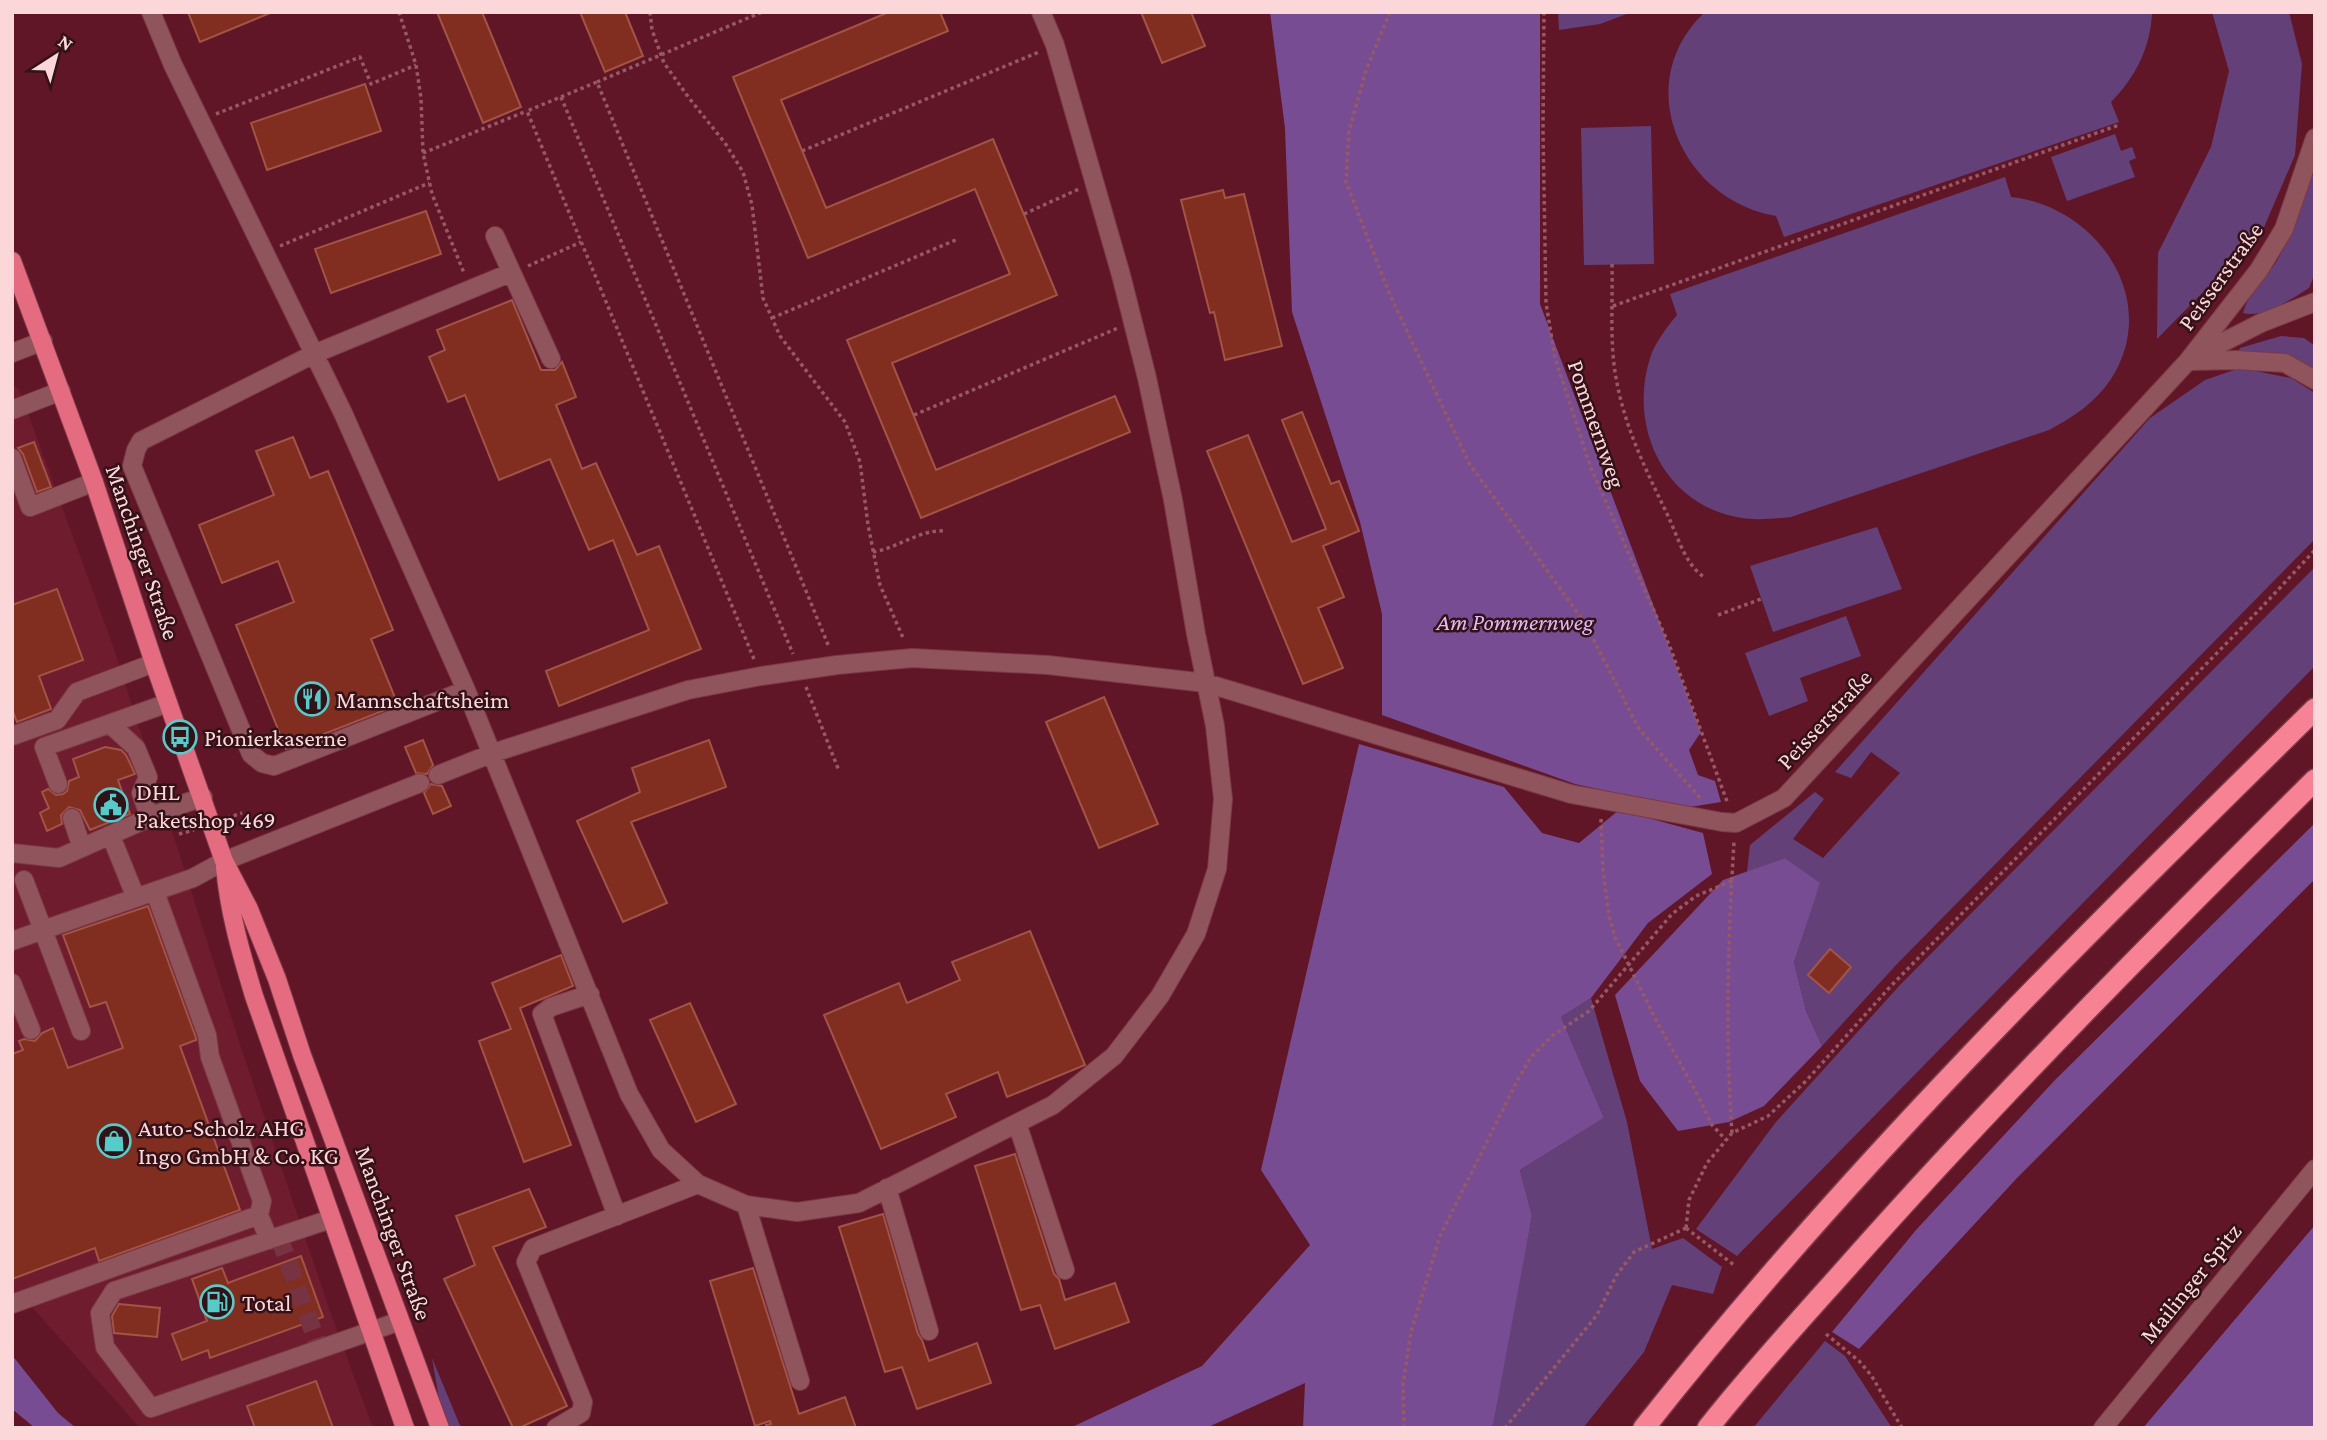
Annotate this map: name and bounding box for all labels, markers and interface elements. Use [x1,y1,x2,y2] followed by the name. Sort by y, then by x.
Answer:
[21,21,91,91] north arrow
[54,30,77,55] text: N
[2172,217,2268,335] street label: Peisserstraße
[1562,356,1632,492] street label: Pommernweg
[100,461,186,643] street label: Manchinger Straße
[1435,608,1595,635] park label: Am Pommernweg
[1771,663,1877,775] street label: Peisserstraße
[293,680,331,718] restaurant icon: Mannschaftsheim
[336,686,509,713] place label: Mannschaftsheim
[161,718,199,756] bus stop icon: Pionierkaserne
[204,724,347,751] place label: Pionierkaserne
[136,778,276,833] place label: DHL Paketshop 469
[92,786,130,824] public building icon: DHL Paketshop 469
[138,1114,339,1169] place label: Auto-Scholz AHG Ingo GmbH & Co. KG
[95,1122,133,1160] shop icon: Auto-Scholz AHG Ingo GmbH & Co. KG
[350,1142,438,1324] street label: Manchinger Straße
[2134,1218,2246,1348] street label: Mailinger Spitz
[198,1283,236,1321] fuel station icon: Total
[242,1289,291,1316] place label: Total

